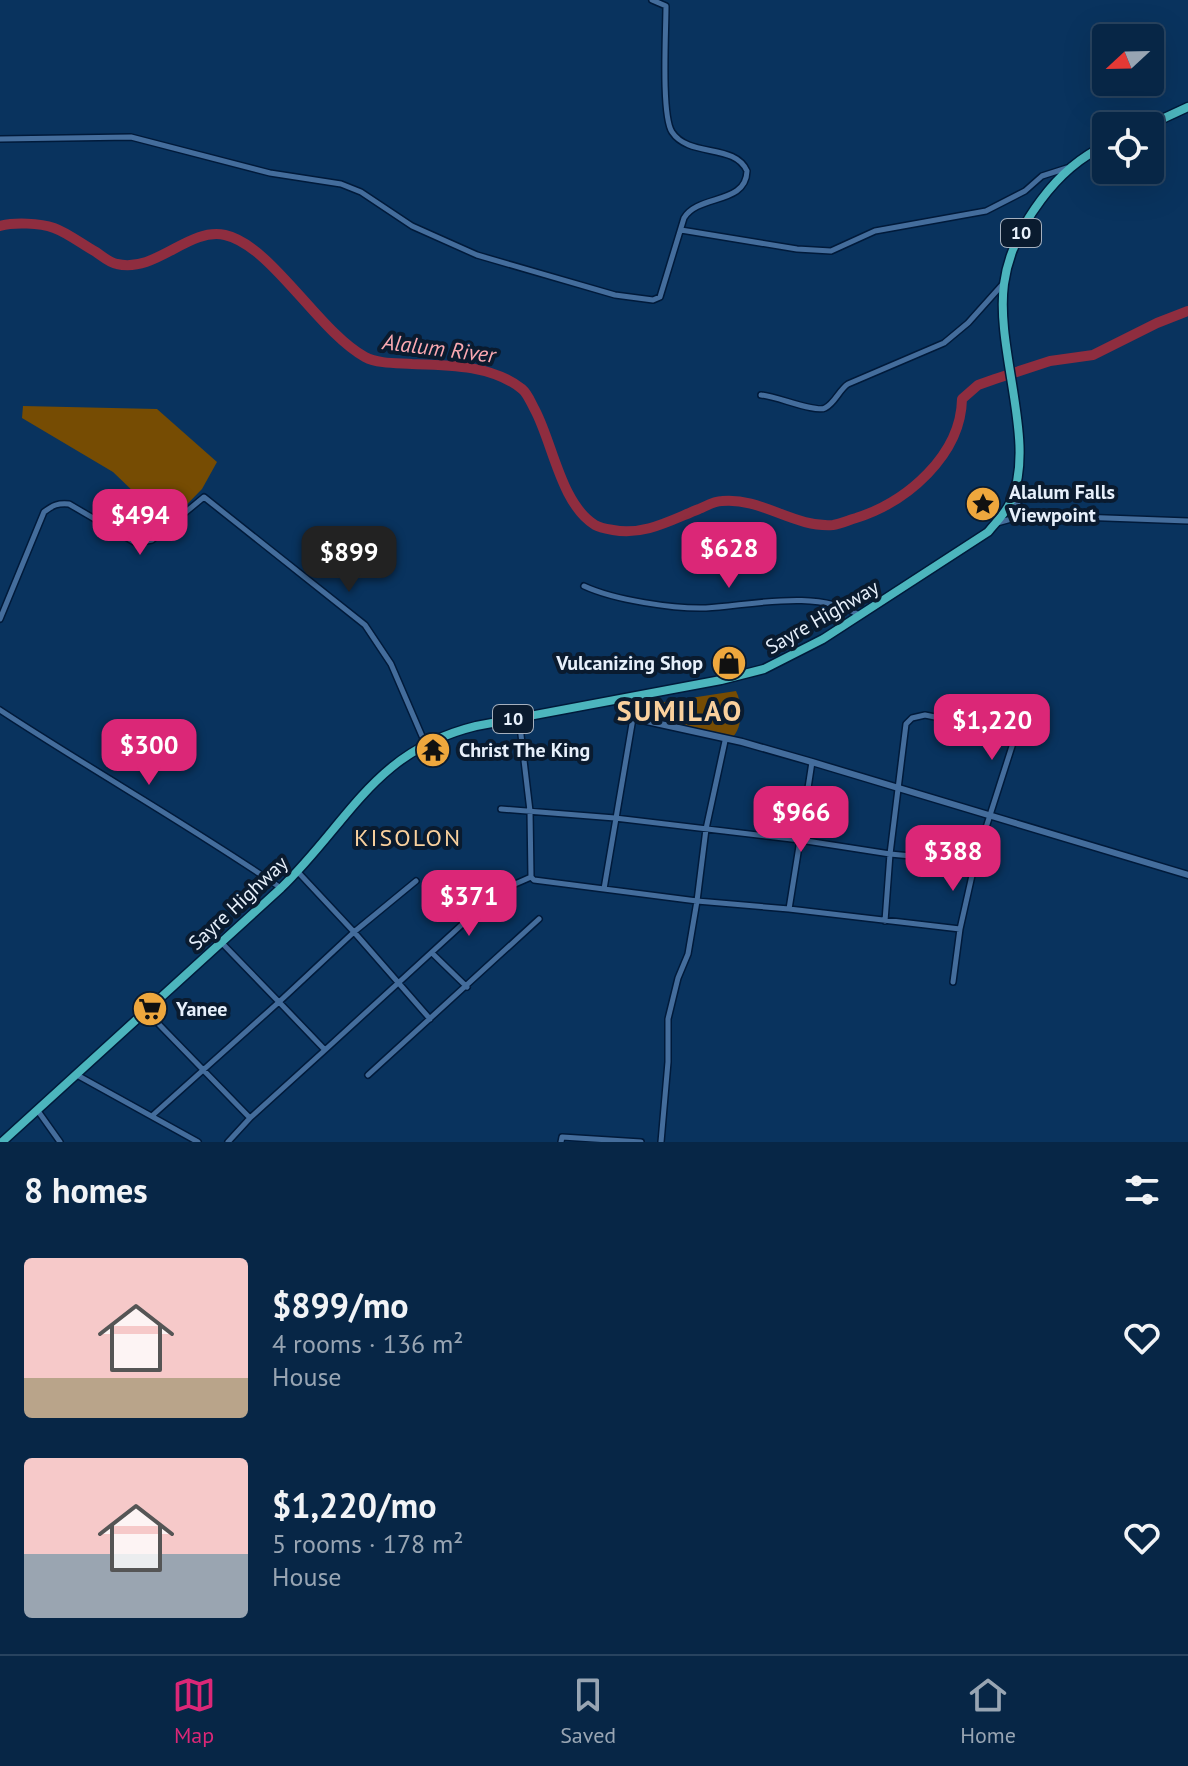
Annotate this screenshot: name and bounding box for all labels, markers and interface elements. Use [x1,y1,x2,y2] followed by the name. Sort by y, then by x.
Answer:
[1092,24,1164,96] north arrow
[1092,24,1164,184] map controls
[1092,112,1164,184] button: locate
[1001,219,1041,247] road number: 10
[380,327,499,369] water label: Alalum River
[1008,479,1115,528] place label: Alalum Falls Viewpoint
[964,485,1002,523] place icon: Alalum Falls Viewpoint
[93,489,187,557] pin: $494
[111,498,169,531] text: $494
[682,522,776,590] pin: $628
[302,526,396,594] pin: $899
[700,531,758,564] text: $628
[320,535,378,568] text: $899
[761,574,884,660] street label: Sayre Highway
[710,644,748,682] shop icon: Vulcanizing Shop
[555,650,703,676] place label: Vulcanizing Shop
[617,692,743,729] district label: SUMILAO
[927,694,1057,762] pin: $1,220
[952,703,1032,736] text: $1,220
[493,705,533,733] road number: 10
[102,719,196,787] pin: $300
[120,728,178,761] text: $300
[414,731,452,769] temple icon: Christ The King
[459,737,590,763] place label: Christ The King
[754,786,848,854] pin: $966
[772,795,830,828] text: $966
[354,822,462,853] district label: KISOLON
[906,825,1000,893] pin: $388
[924,834,982,867] text: $388
[183,850,294,956] street label: Sayre Highway
[422,870,516,938] pin: $371
[440,879,498,912] text: $371
[131,990,169,1028] supermarket icon: Yanee
[175,996,227,1022] place label: Yanee
[24,1168,148,1212] text: 8 homes
[1120,1168,1164,1212] icon: filters
[272,1283,409,1327] text: $899/mo
[88,1290,184,1386] icon: home
[1120,1316,1164,1360] icon: heart
[272,1327,464,1360] text: 4 rooms · 136 m²
[272,1360,342,1393] text: House
[272,1483,436,1527] text: $1,220/mo
[88,1490,184,1586] icon: home
[1120,1516,1164,1560] icon: heart
[272,1527,464,1560] text: 5 rooms · 178 m²
[272,1560,342,1593] text: House
[172,1673,216,1749] tab: Map
[560,1673,616,1749] tab: Saved
[960,1673,1016,1749] tab: Home

